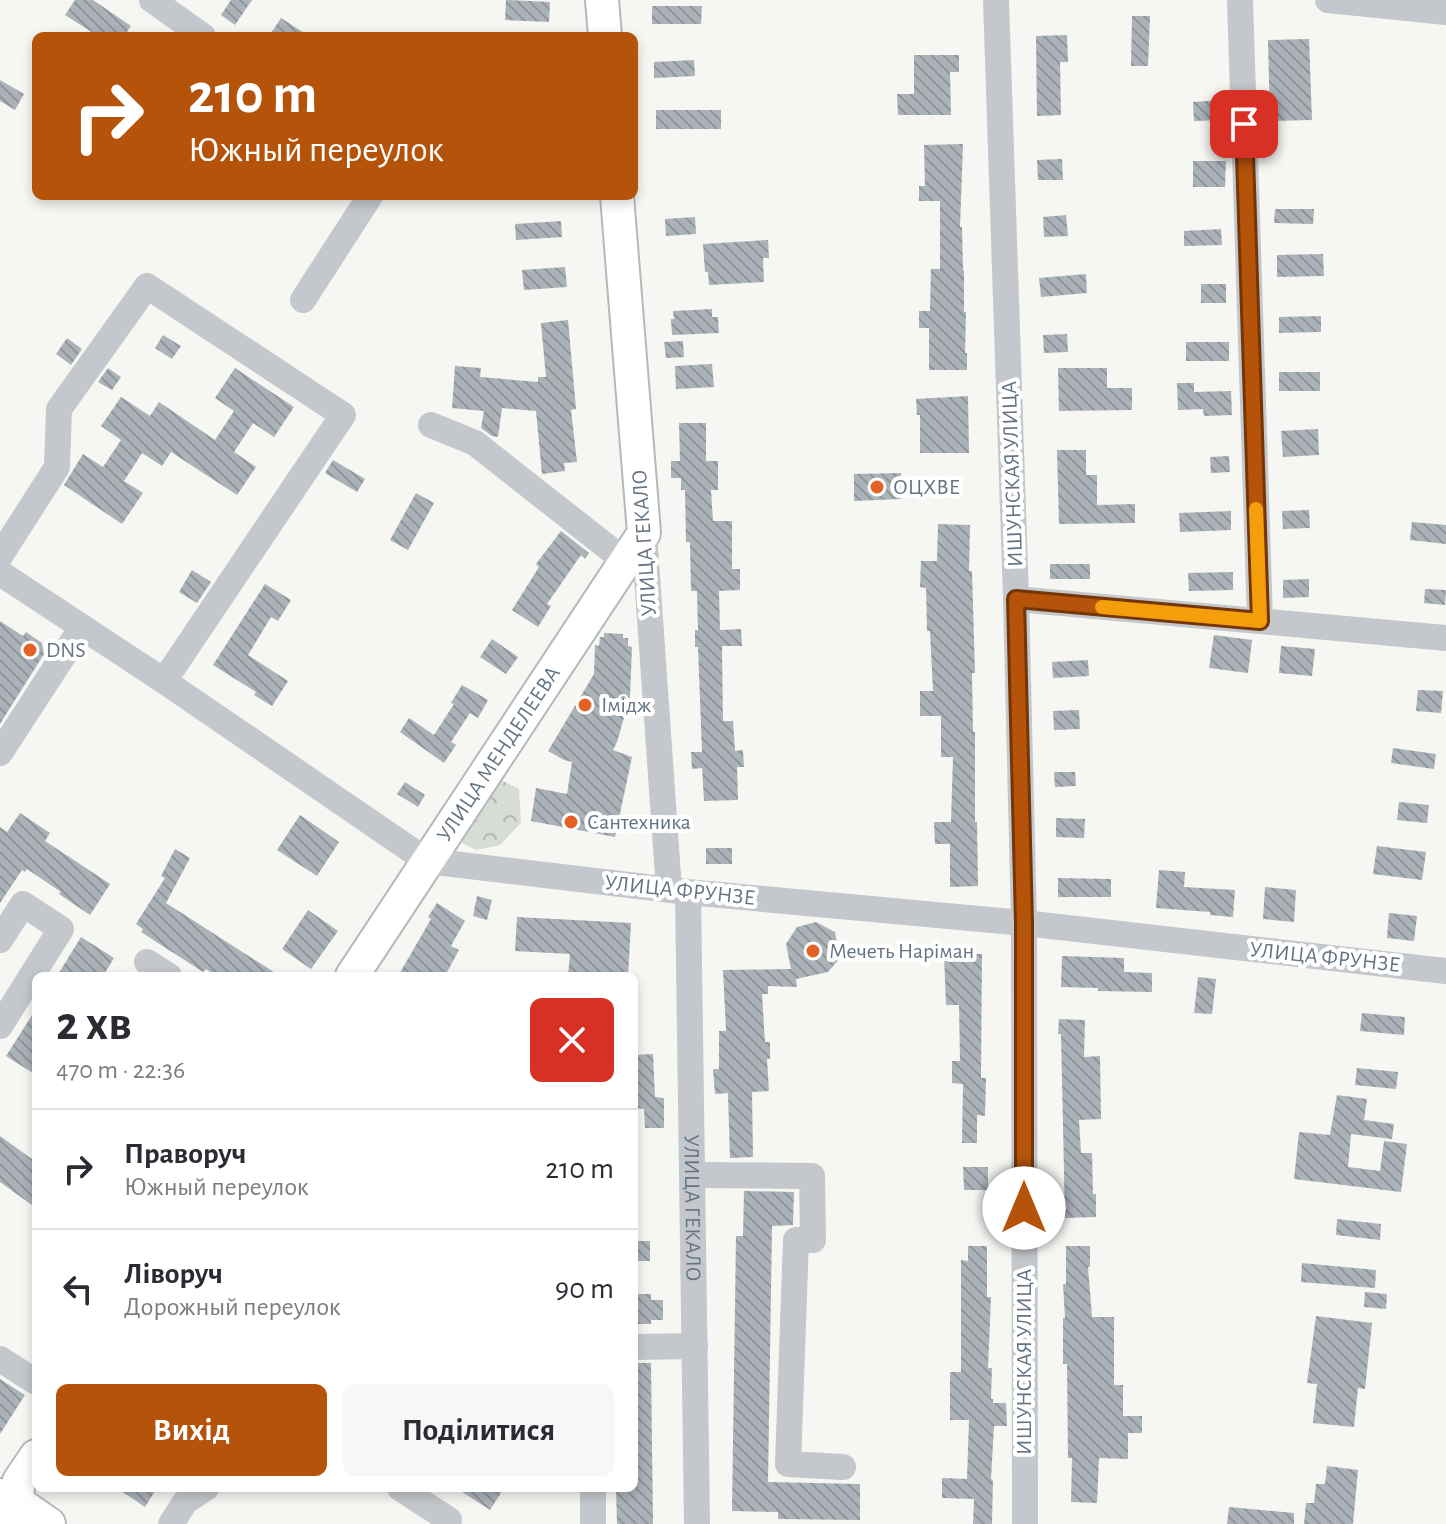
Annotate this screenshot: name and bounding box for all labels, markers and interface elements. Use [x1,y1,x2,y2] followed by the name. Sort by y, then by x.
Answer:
[56,64,160,168] icon: right
[188,67,317,123] text: 210 m
[1210,90,1278,158] pin
[1222,102,1266,146] icon: arrive
[188,132,444,168] text: Южный переулок
[998,381,1026,567] street label: ИШУНСКАЯ УЛИЦА
[628,469,660,617] street label: УЛИЦА ГЕКАЛО
[893,476,960,498] place label: ОЦХВЕ
[868,478,886,496] marker: ОЦХВЕ
[46,639,86,661] place label: DNS
[21,641,39,659] marker: DNS
[433,662,564,845] street label: УЛИЦА МЕНДЕЛЕЕВА
[601,694,651,716] place label: Імідж
[576,696,594,714] marker: Імідж
[587,811,691,833] place label: Сантехника
[562,813,580,831] marker: Сантехника
[604,871,756,909] street label: УЛИЦА ФРУНЗЕ
[1249,938,1401,976] street label: УЛИЦА ФРУНЗЕ
[829,940,974,962] place label: Мечеть Наріман
[804,942,822,960] marker: Мечеть Наріман
[530,998,614,1082] button: close
[56,1001,132,1049] text: 2 хв
[56,1057,185,1083] text: 470 m · 22:36
[680,1134,705,1282] street label: УЛИЦА ГЕКАЛО
[124,1139,246,1169] text: Праворуч
[56,1147,100,1191] icon: right
[545,1154,614,1184] text: 210 m
[982,1166,1066,1250] position arrow
[124,1174,309,1200] text: Южный переулок
[124,1259,223,1289] text: Ліворуч
[56,1267,100,1311] icon: left
[1013,1269,1035,1455] street label: ИШУНСКАЯ УЛИЦА
[555,1274,614,1304] text: 90 m
[124,1294,341,1320] text: Дорожный переулок
[56,1384,327,1476] button: Вихід
[343,1384,614,1476] button: Поділитися

